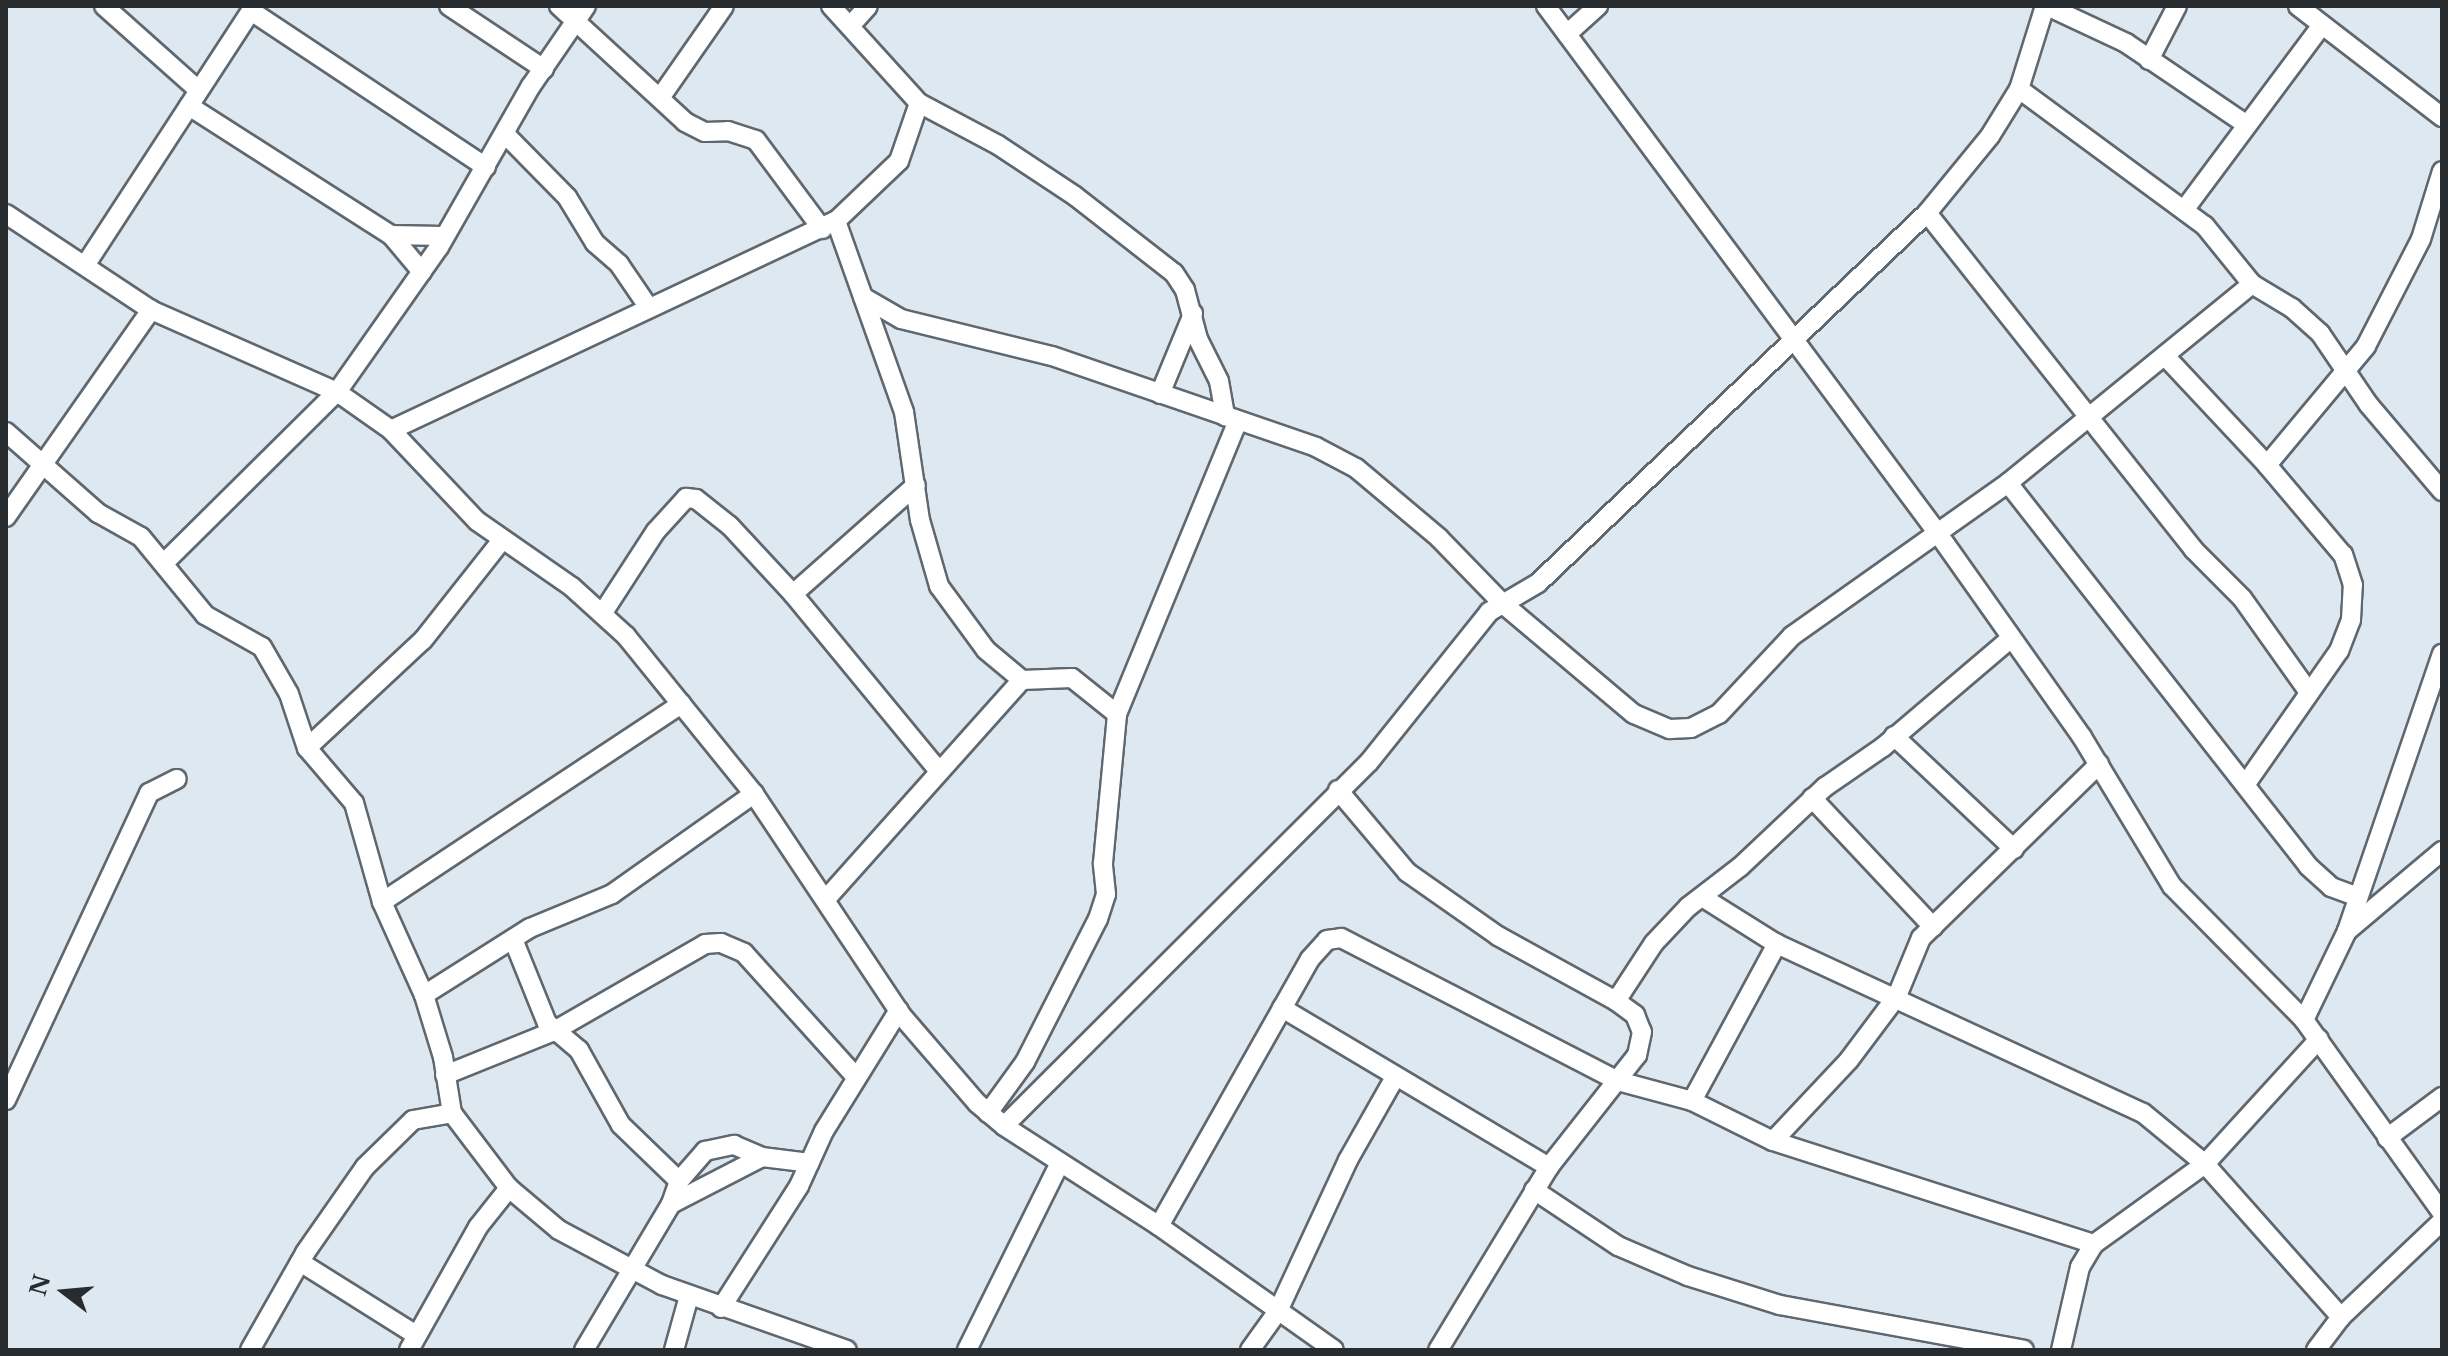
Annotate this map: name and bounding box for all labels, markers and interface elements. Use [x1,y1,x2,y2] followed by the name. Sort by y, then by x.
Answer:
[24,1252,104,1332] north arrow
[25,1272,56,1299] text: N

